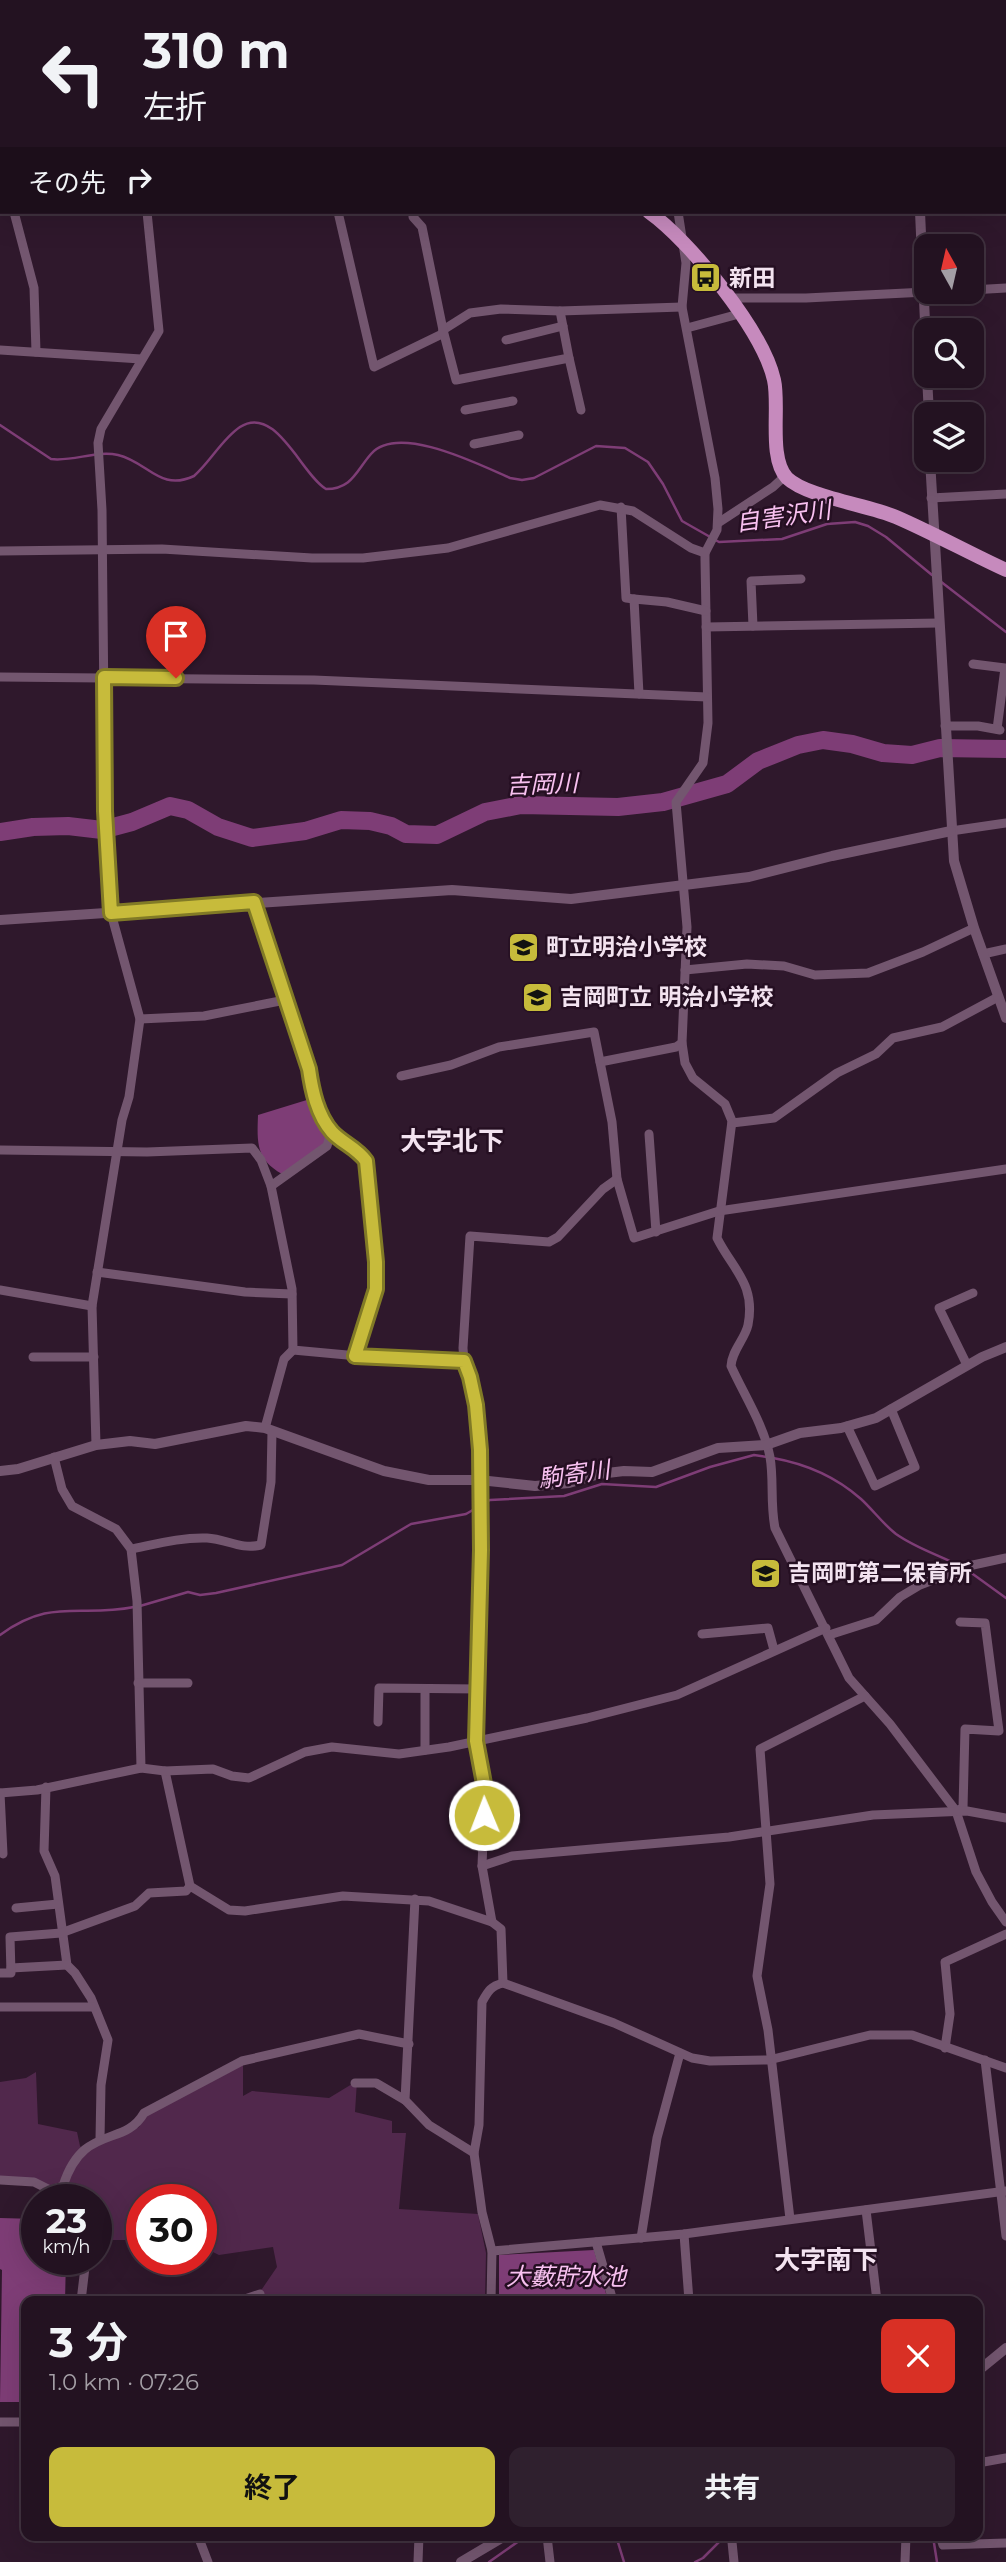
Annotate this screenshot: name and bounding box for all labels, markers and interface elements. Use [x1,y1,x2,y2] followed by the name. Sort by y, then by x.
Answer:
[143,21,290,80] text: 310 m
[28,28,119,119] icon: left
[143,87,207,126] text: 左折
[120,161,158,199] icon: right
[28,167,106,199] text: その先
[914,234,984,304] north arrow
[914,234,984,472] map controls
[689,261,723,295] bus stop icon: 新田
[729,264,775,292] place label: 新田
[914,318,984,388] button: search
[914,402,984,472] button: layers
[733,495,836,537] water label: 自害沢川
[146,606,206,678] pin
[157,617,195,655] icon: arrive
[506,768,581,800] water label: 吉岡川
[506,930,540,964] school or university icon: 町立明治小学校
[546,933,707,961] place label: 町立明治小学校
[520,980,554,1014] school or university icon: 吉岡町立 明治小学校
[560,983,774,1011] place label: 吉岡町立 明治小学校
[400,1125,504,1157] district label: 大字北下
[536,1454,615,1493] water label: 駒寄川
[748,1556,782,1590] school or university icon: 吉岡町第二保育所
[788,1559,972,1587] place label: 吉岡町第二保育所
[447,1778,521,1852] position arrow
[126,2184,217,2275] speed limit sign: 30
[46,2199,87,2242] text: 23
[42,2236,91,2258] text: km/h
[774,2244,878,2276] district label: 大字南下
[506,2262,628,2291] water label: 大藪貯水池
[49,2316,128,2368] text: 3 分
[881,2319,955,2393] button: close
[49,2368,199,2396] text: 1.0 km · 07:26
[49,2447,495,2527] button: 終了
[509,2447,955,2527] button: 共有

